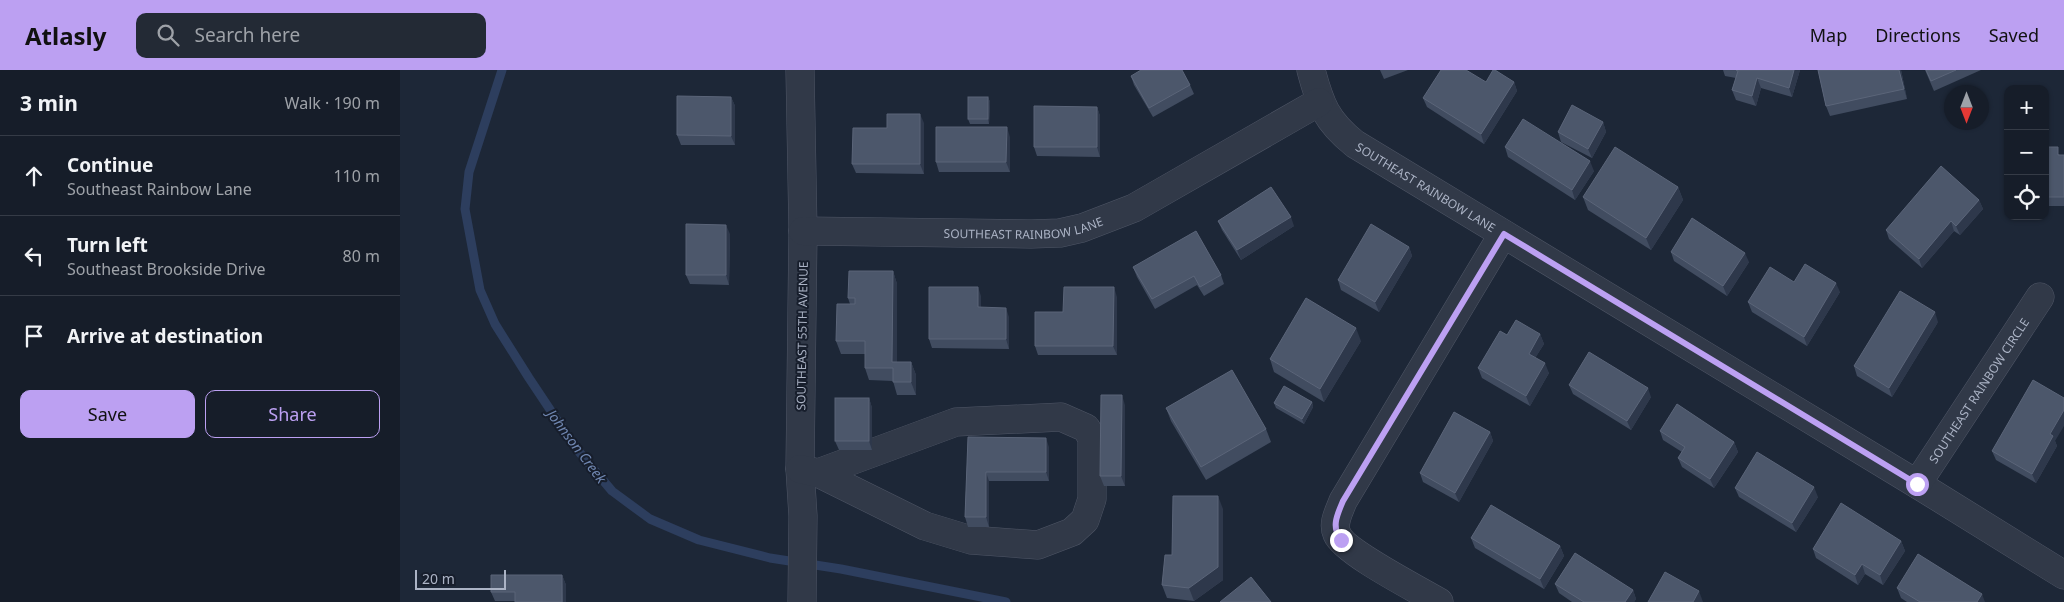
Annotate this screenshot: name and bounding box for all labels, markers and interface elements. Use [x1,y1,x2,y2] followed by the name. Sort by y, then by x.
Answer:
[136,13,486,58] search box
[25,19,106,52] text: Atlasly
[154,21,182,49] icon: search
[194,22,300,48] text: Search here
[1810,23,1847,47] text: Map
[1875,23,1961,47] text: Directions
[1989,23,2039,47] text: Saved
[1944,85,1989,130] north arrow
[2004,85,2049,220] map controls
[2004,85,2049,130] button: +
[20,89,78,117] text: 3 min
[285,92,380,114] text: Walk · 190 m
[2004,130,2049,175] button: −
[1353,138,1499,236] street label: SOUTHEAST RAINBOW LANE
[67,152,153,178] text: Continue
[20,162,48,190] icon: ahead
[333,165,380,187] text: 110 m
[2004,175,2049,220] button: locate
[67,178,252,200] text: Southeast Rainbow Lane
[944,212,1105,243] street label: SOUTHEAST RAINBOW LANE
[67,232,148,258] text: Turn left
[20,242,48,270] icon: left
[343,245,380,267] text: 80 m
[67,258,266,280] text: Southeast Brookside Drive
[792,261,812,411] street label: SOUTHEAST 55TH AVENUE
[1925,315,2033,466] street label: SOUTHEAST RAINBOW CIRCLE
[20,322,48,350] icon: arrive
[67,323,263,349] text: Arrive at destination
[20,390,195,438] button: Save
[205,390,380,438] button: Share
[541,403,612,488] water label: Johnson Creek
[1906,473,1929,496] route start
[1330,529,1353,552] route end
[415,567,506,590] scale bar
[422,569,455,588] text: 20 m

